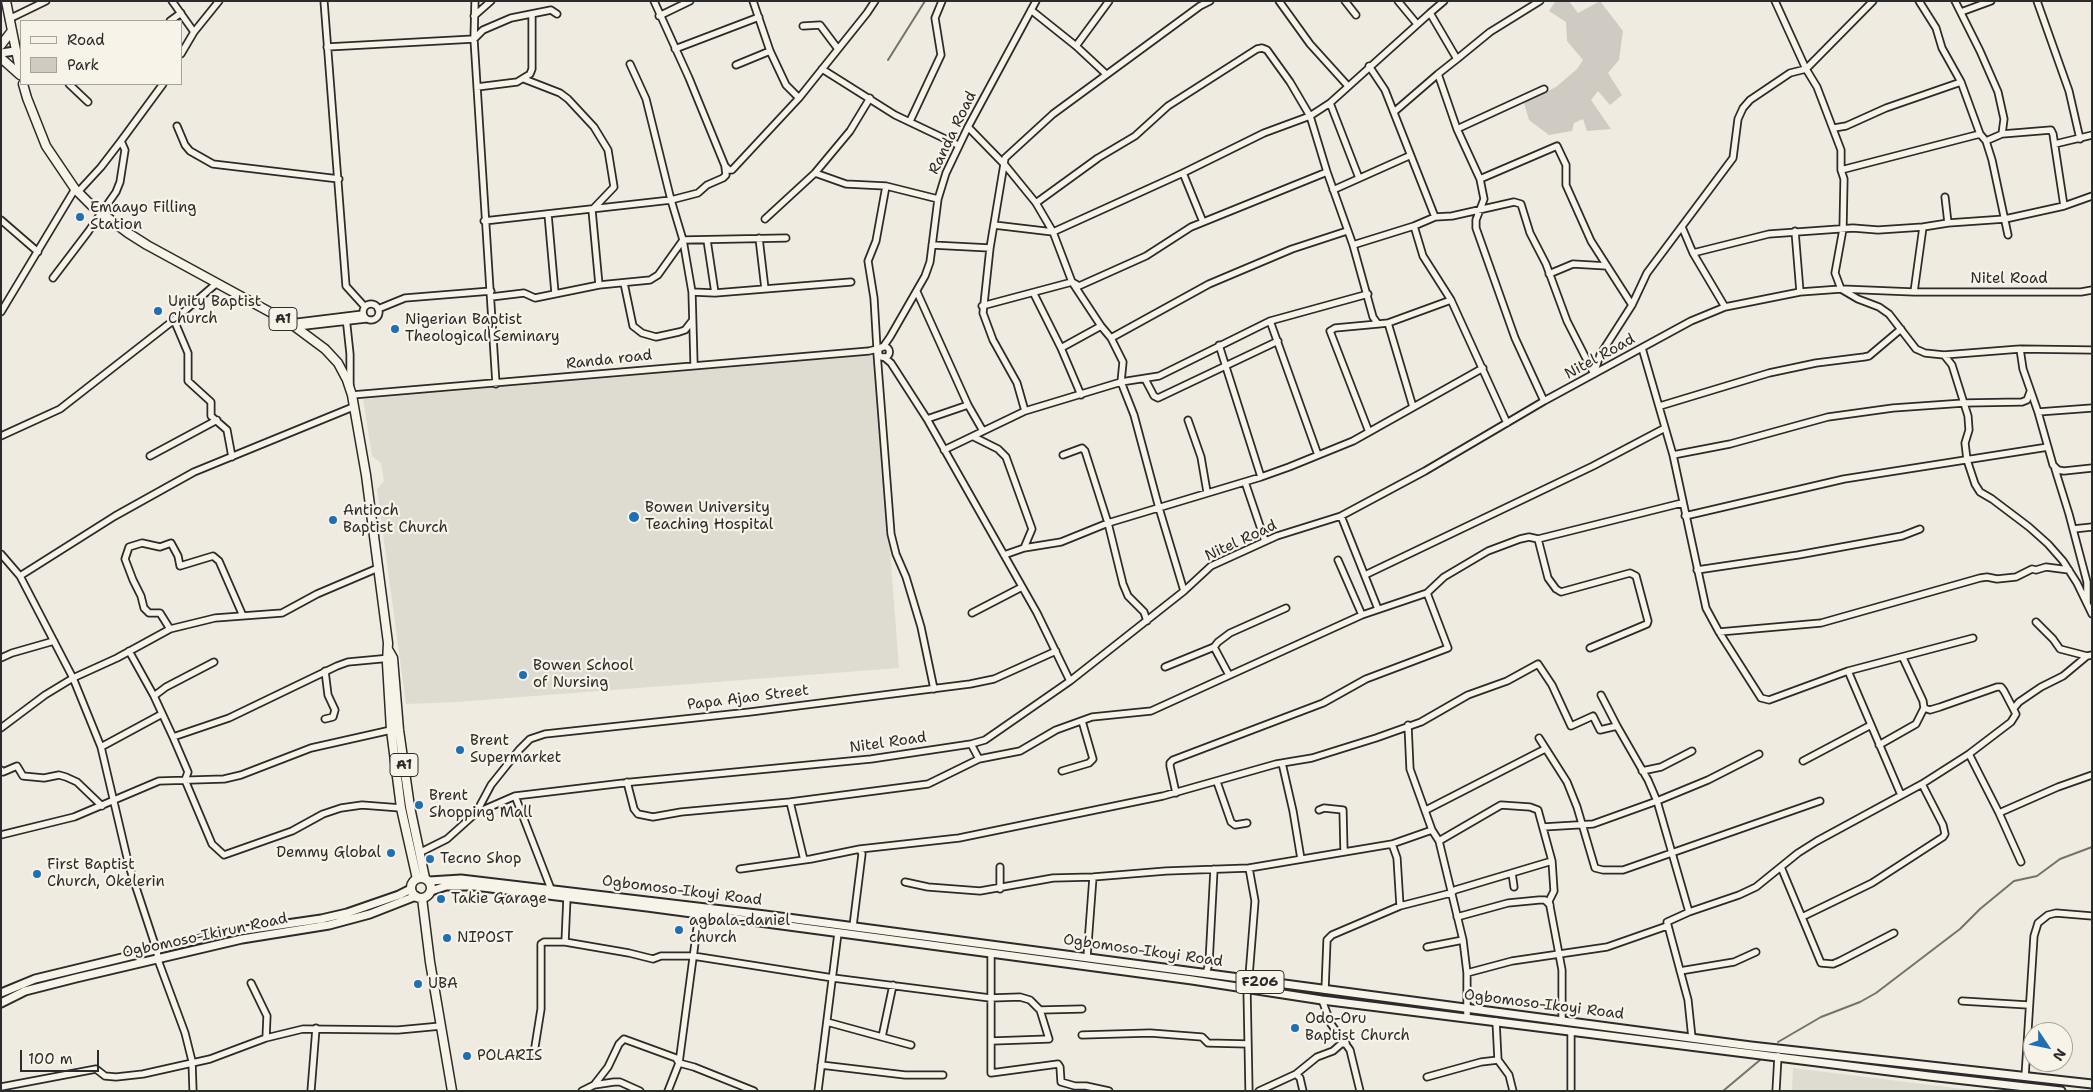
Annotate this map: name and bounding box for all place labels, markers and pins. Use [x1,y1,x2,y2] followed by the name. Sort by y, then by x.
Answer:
[90,199,196,234] place label: Emaayo Filling Station
[74,211,86,223] marker: Emaayo Filling Station
[168,293,261,328] place label: Unity Baptist Church
[152,305,164,317] marker: Unity Baptist Church
[405,311,560,346] place label: Nigerian Baptist Theological Seminary
[389,323,401,335] marker: Nigerian Baptist Theological Seminary
[645,499,773,534] place label: Bowen University Teaching Hospital
[343,502,448,537] place label: Antioch Baptist Church
[627,510,641,524] marker: Bowen University Teaching Hospital
[327,514,339,526] marker: Antioch Baptist Church
[533,657,633,692] place label: Bowen School of Nursing
[517,669,529,681] marker: Bowen School of Nursing
[470,732,561,767] place label: Brent Supermarket
[454,744,466,756] marker: Brent Supermarket
[429,787,532,822] place label: Brent Shopping Mall
[413,799,425,811] marker: Brent Shopping Mall
[276,844,381,862] place label: Demmy Global
[385,847,397,859] marker: Demmy Global
[440,850,521,868] place label: Tecno Shop
[424,853,436,865] marker: Tecno Shop
[47,856,165,891] place label: First Baptist Church, Okelerin
[31,868,43,880] marker: First Baptist Church, Okelerin
[451,890,547,908] place label: Takie Garage
[435,893,447,905] marker: Takie Garage
[689,912,790,947] place label: agbala-daniel church
[673,924,685,936] marker: agbala-daniel church
[457,929,513,947] place label: NIPOST
[441,932,453,944] marker: NIPOST
[428,975,458,993] place label: UBA
[412,978,424,990] marker: UBA
[1305,1010,1410,1045] place label: Odo-Oru Baptist Church
[1289,1022,1301,1034] marker: Odo-Oru Baptist Church
[477,1047,542,1065] place label: POLARIS
[461,1050,473,1062] marker: POLARIS

